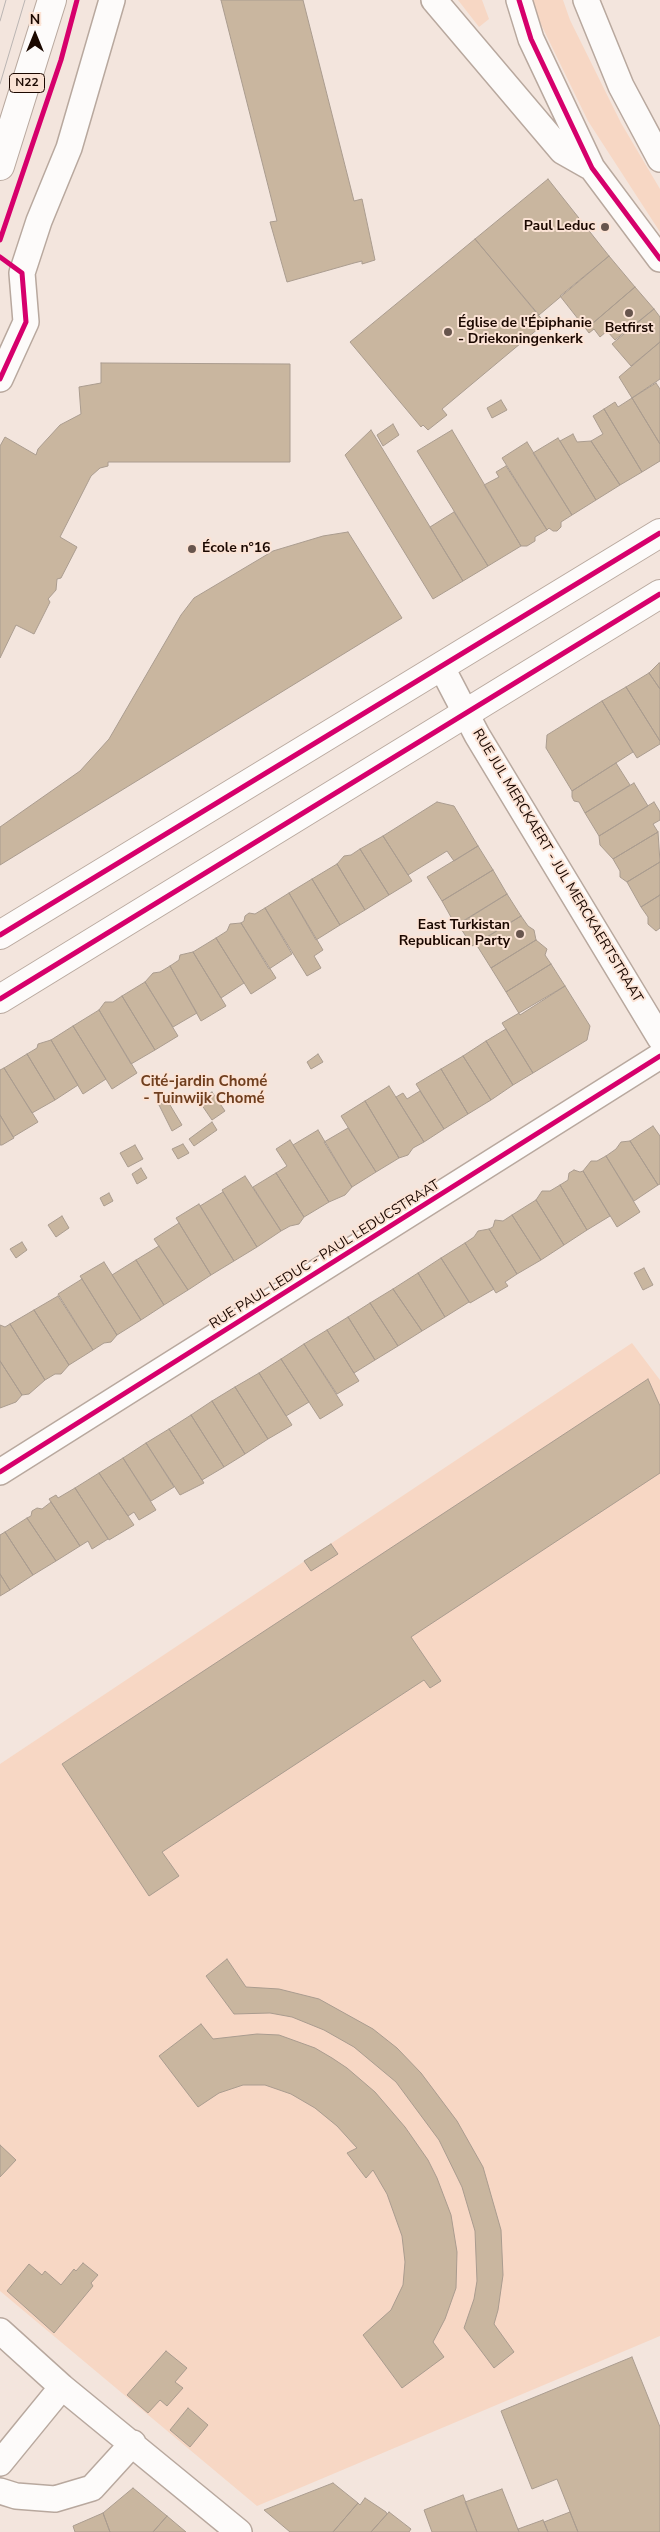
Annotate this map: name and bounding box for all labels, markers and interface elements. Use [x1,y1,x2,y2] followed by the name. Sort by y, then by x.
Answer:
[10,10,60,60] north arrow
[30,10,40,29] text: N
[10,74,44,92] road number: N22
[524,219,595,235] place label: Paul Leduc
[599,221,611,233] marker: Paul Leduc
[623,307,635,319] marker: Betfirst
[458,316,592,348] place label: Église de l'Épiphanie - Driekoningenkerk
[605,321,653,337] place label: Betfirst
[442,326,454,338] marker: Église de l'Épiphanie - Driekoningenkerk
[202,541,271,557] place label: École n°16
[186,543,198,555] marker: École n°16
[468,726,646,1006] street label: RUE JUL MERCKAERT - JUL MERCKAERTSTRAAT
[399,918,510,950] place label: East Turkistan Republican Party
[514,928,526,940] marker: East Turkistan Republican Party
[141,1073,267,1108] district label: Cité-jardin Chomé - Tuinwijk Chomé
[207,1177,443,1333] street label: RUE PAUL LEDUC - PAUL LEDUCSTRAAT

